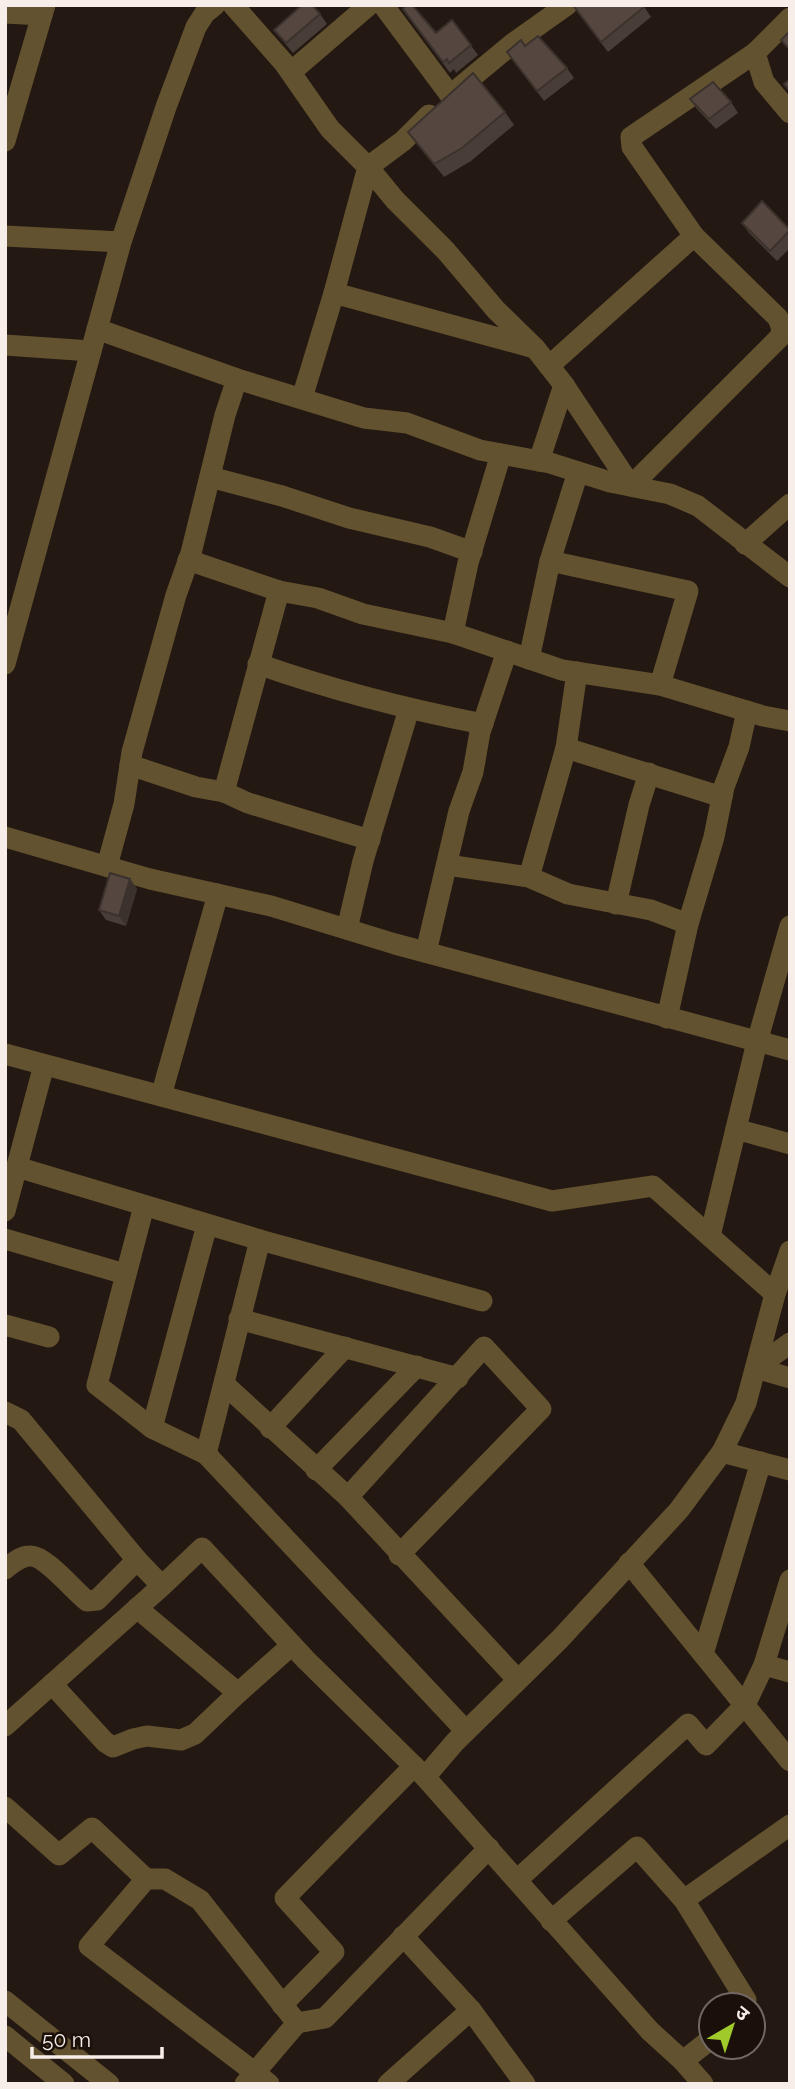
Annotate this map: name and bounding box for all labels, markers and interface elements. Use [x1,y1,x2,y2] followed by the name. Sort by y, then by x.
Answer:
[697,1991,767,2061] north arrow
[731,2001,755,2025] text: उ
[32,2016,161,2060] scale bar
[42,2027,91,2052] text: 50 m

